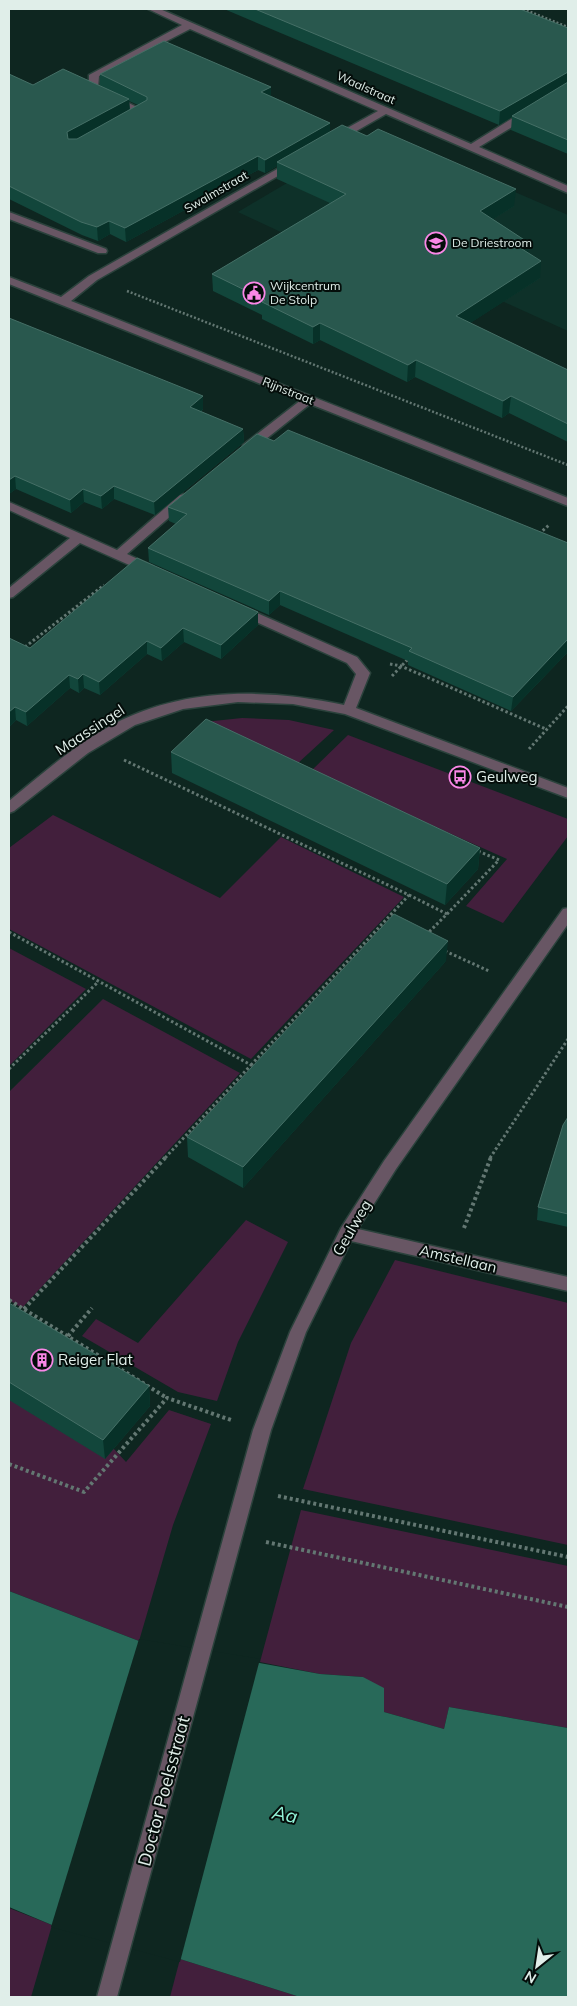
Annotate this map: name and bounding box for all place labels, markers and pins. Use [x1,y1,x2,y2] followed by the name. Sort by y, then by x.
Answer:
[424,231,448,255] school or university icon: De Driestroom
[452,235,532,250] place label: De Driestroom
[270,278,340,307] place label: Wijkcentrum De Stolp
[242,281,266,305] public building icon: Wijkcentrum De Stolp
[448,765,472,789] bus stop icon: Geulweg
[476,767,537,786] place label: Geulweg
[30,1348,54,1372] building icon: Reiger Flat
[58,1350,133,1369] place label: Reiger Flat

